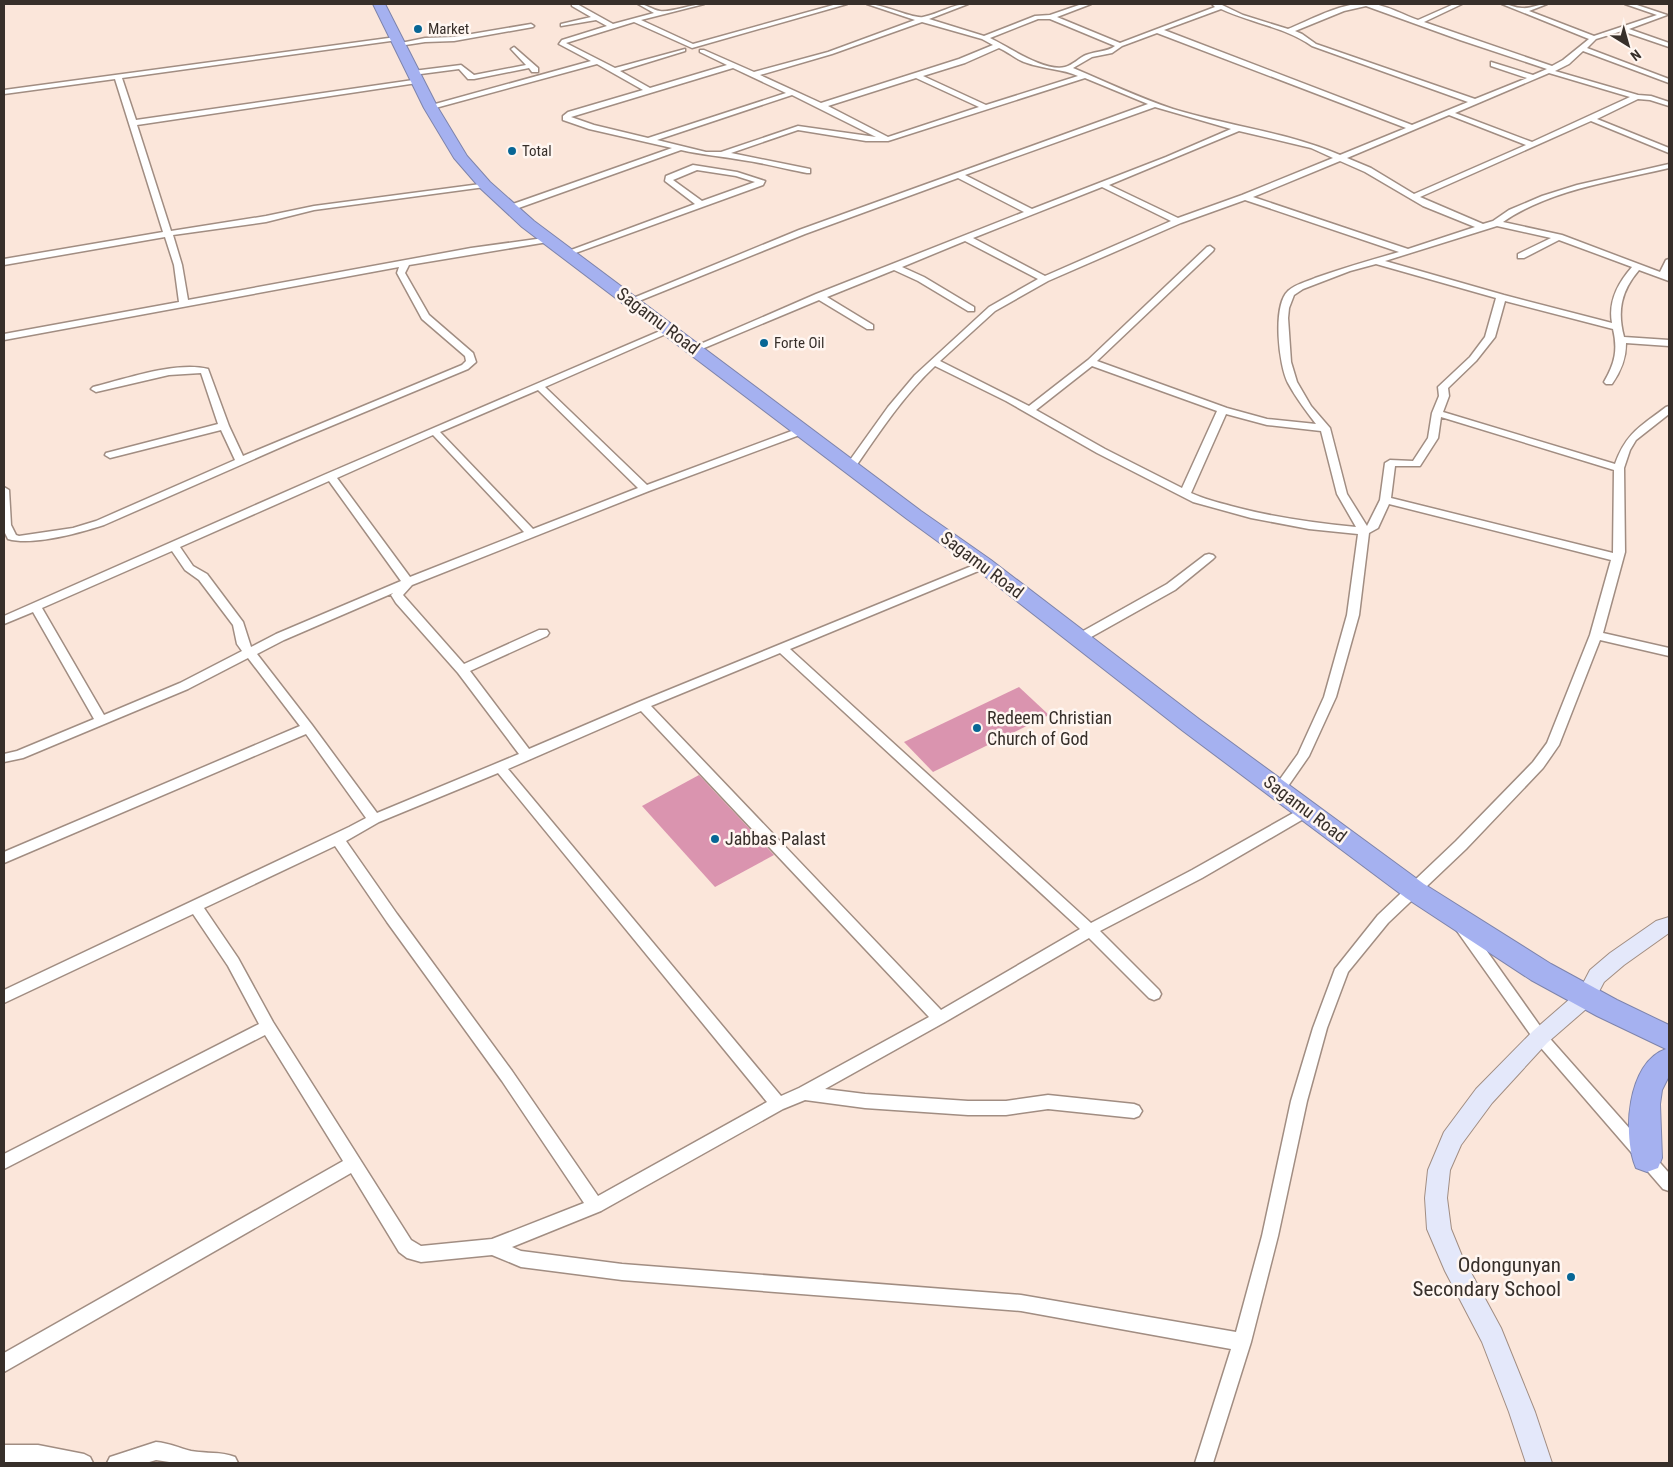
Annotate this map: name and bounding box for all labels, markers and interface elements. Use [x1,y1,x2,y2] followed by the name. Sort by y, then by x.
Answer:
[428,20,469,38] place label: Market
[1603,20,1653,70] north arrow
[412,23,424,35] marker: Market
[1628,46,1644,64] text: N
[522,142,552,160] place label: Total
[506,145,518,157] marker: Total
[613,283,704,358] street label: Sagamu Road
[774,334,824,352] place label: Forte Oil
[758,337,770,349] marker: Forte Oil
[937,527,1028,602] street label: Sagamu Road
[987,707,1112,749] place label: Redeem Christian Church of God
[971,722,983,734] marker: Redeem Christian Church of God
[1260,771,1351,846] street label: Sagamu Road
[725,828,826,849] place label: Jabbas Palast
[709,833,721,845] marker: Jabbas Palast
[1413,1253,1561,1301] place label: Odongunyan Secondary School
[1565,1271,1577,1283] marker: Odongunyan Secondary School

